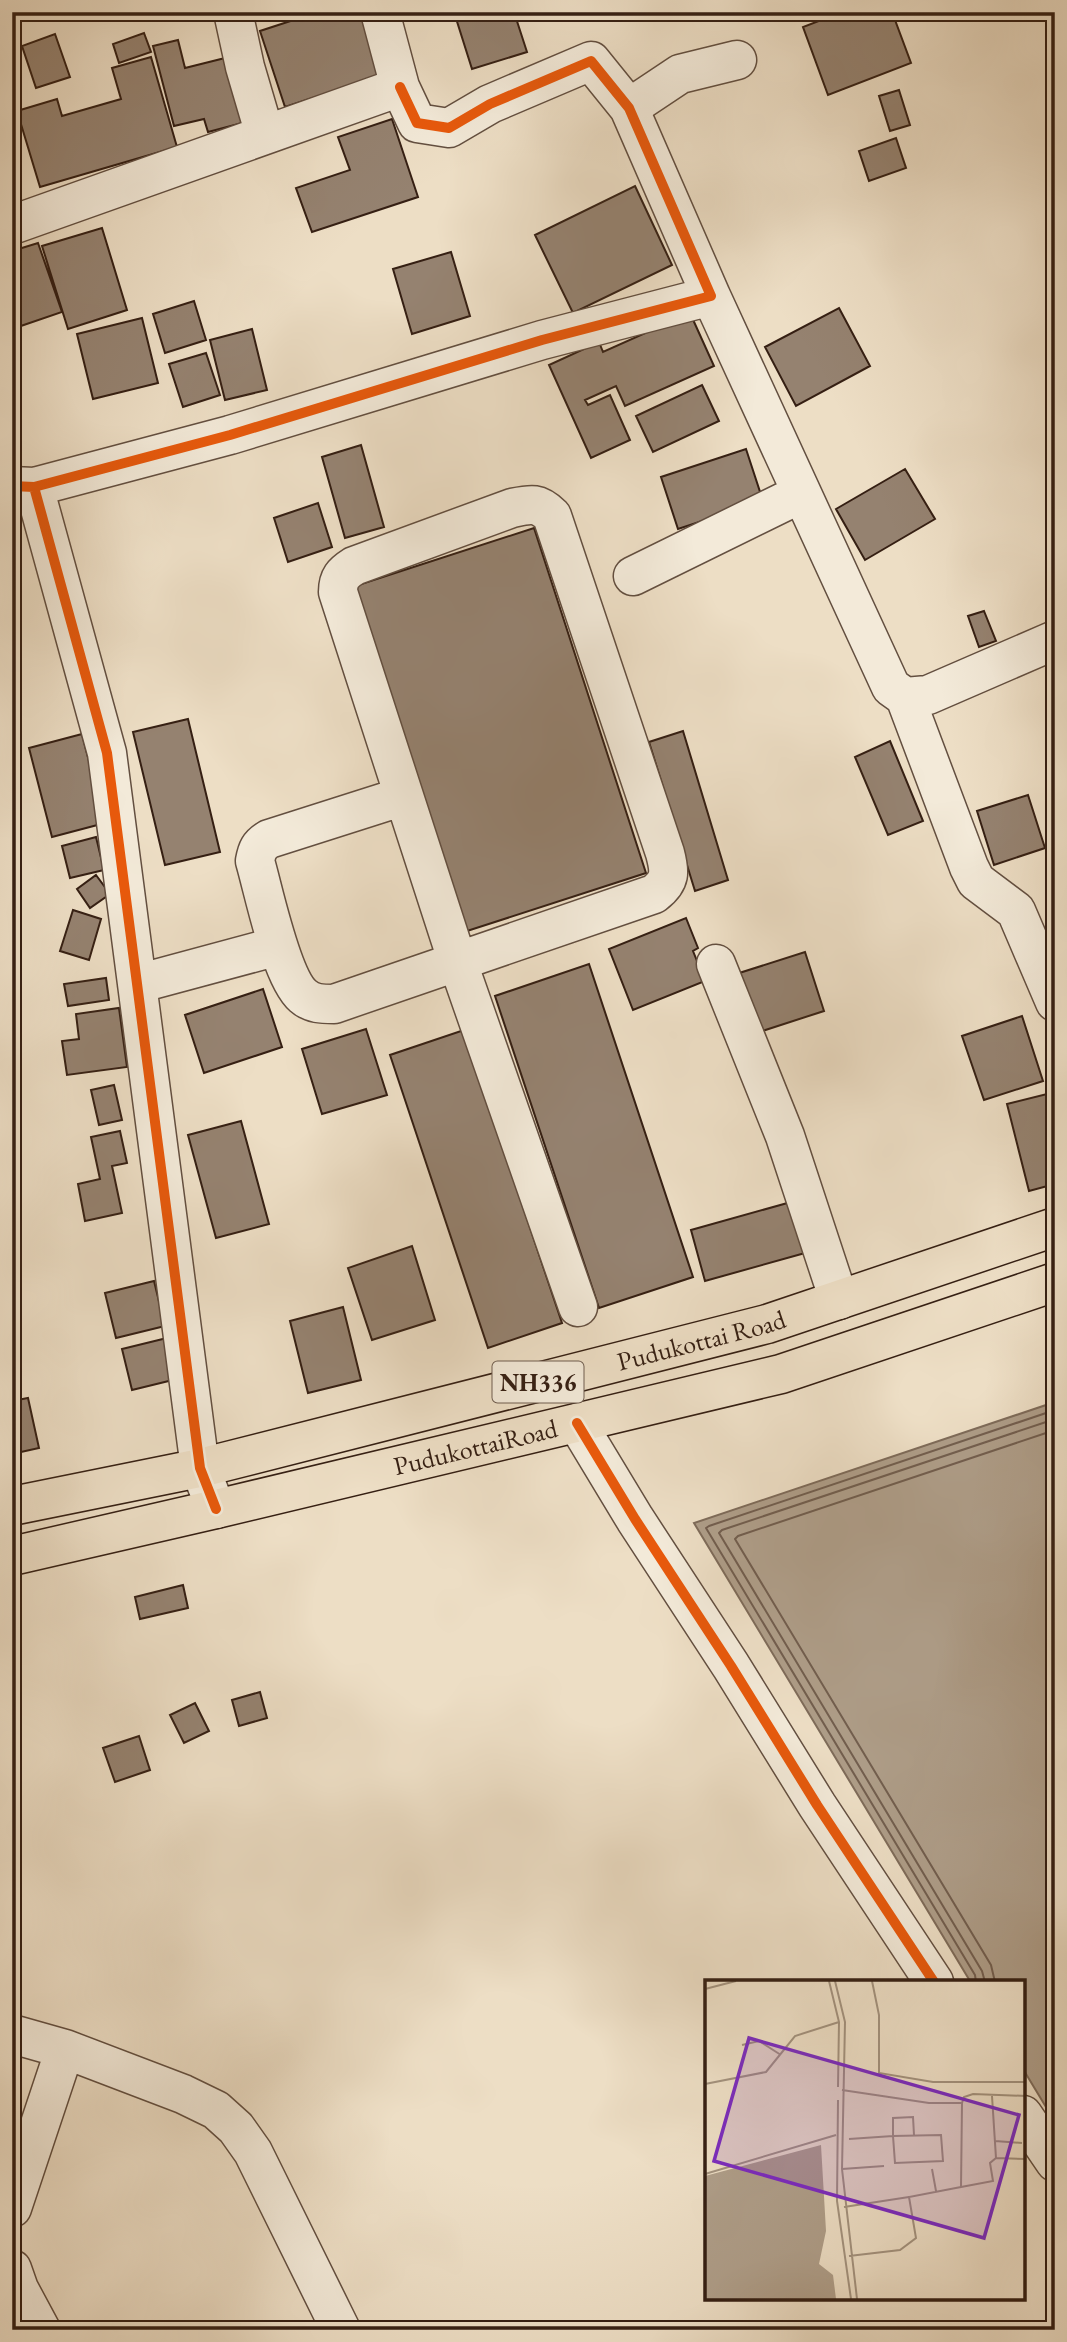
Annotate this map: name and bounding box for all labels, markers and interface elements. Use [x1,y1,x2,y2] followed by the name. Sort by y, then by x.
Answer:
[613,1302,791,1378] street label: Pudukottai Road
[492,1362,584,1402] road number: NH336
[390,1411,562,1483] street label: PudukottaiRoad
[705,1980,1025,2300] inset map

